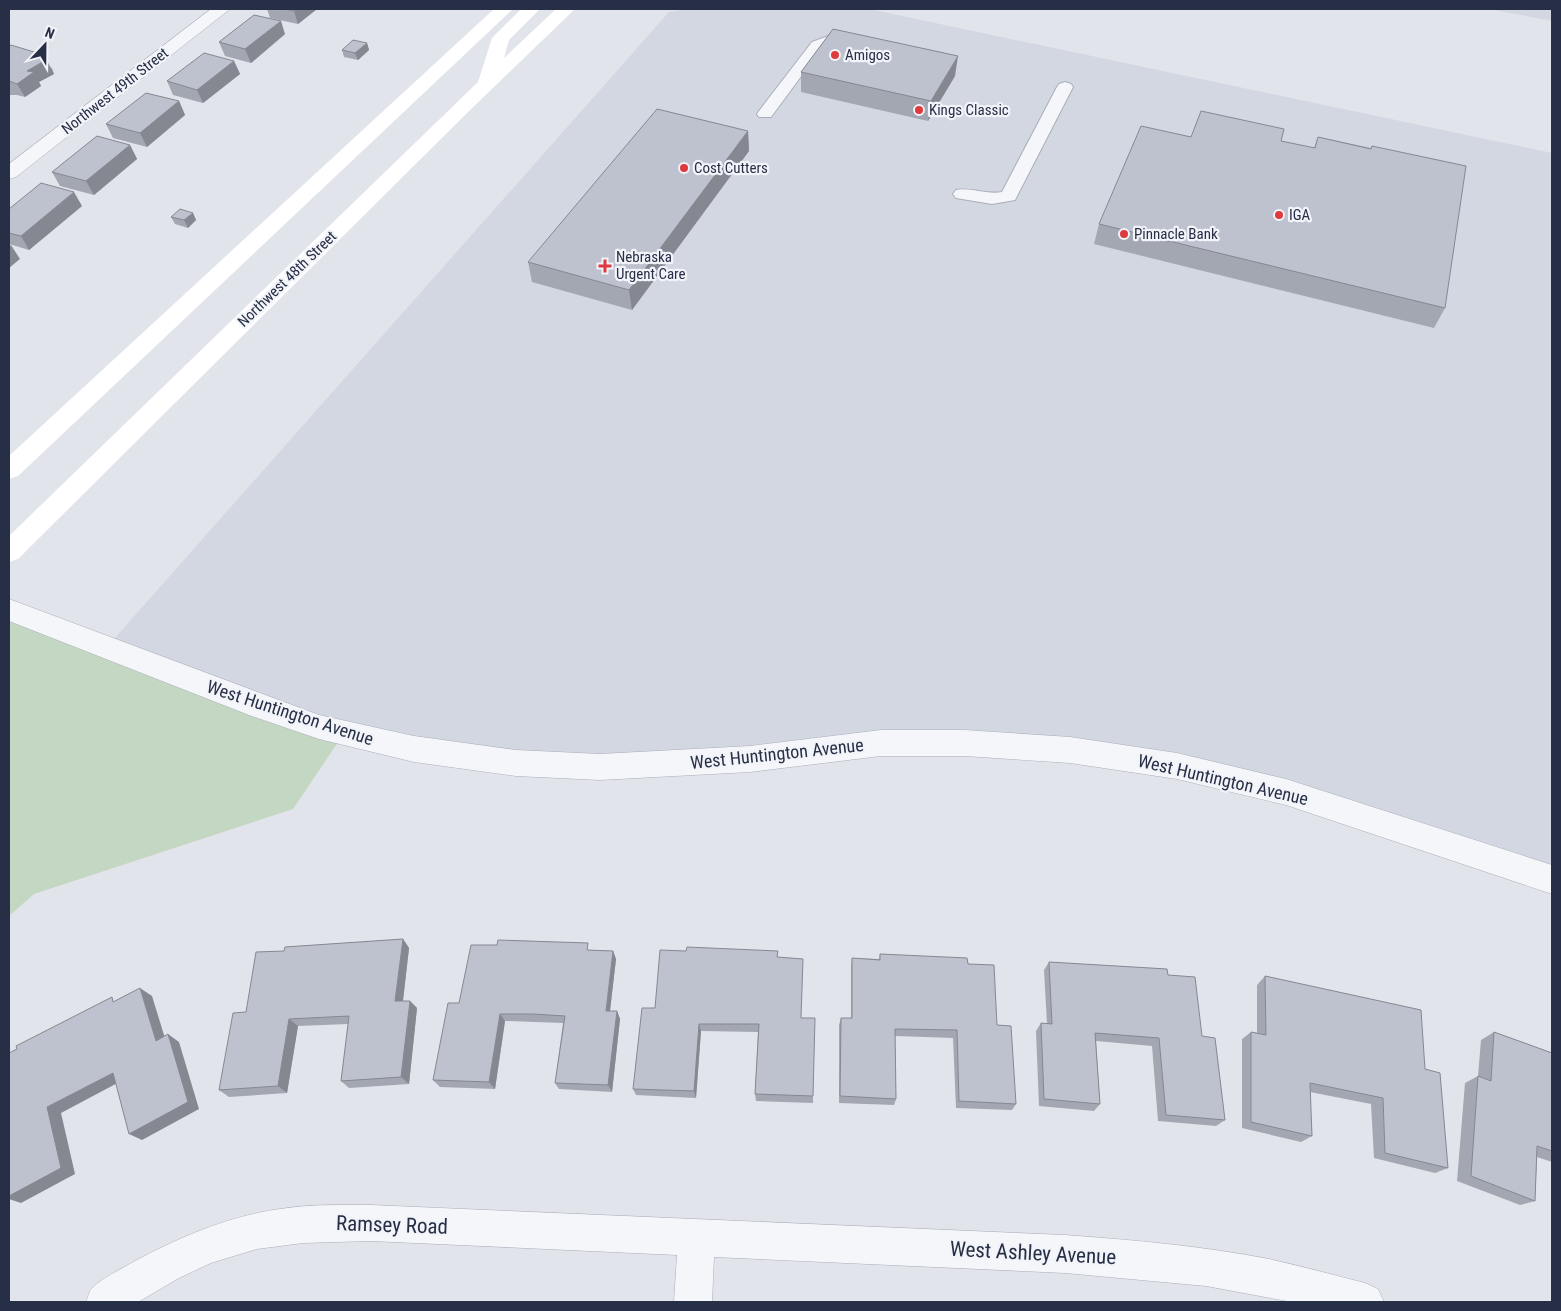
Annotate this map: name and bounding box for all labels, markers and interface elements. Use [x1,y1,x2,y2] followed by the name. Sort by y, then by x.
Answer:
[20,20,70,70] north arrow
[43,24,57,42] text: N
[58,44,172,138] street label: Northwest 49th Street
[845,46,890,64] place label: Amigos
[829,49,841,61] marker: Amigos
[929,101,1009,119] place label: Kings Classic
[913,104,925,116] marker: Kings Classic
[694,159,768,177] place label: Cost Cutters
[678,162,690,174] marker: Cost Cutters
[1289,206,1311,224] place label: IGA
[1273,209,1285,221] marker: IGA
[1134,225,1218,243] place label: Pinnacle Bank
[234,227,340,331] street label: Northwest 48th Street
[1118,228,1130,240] marker: Pinnacle Bank
[616,248,686,283] place label: Nebraska Urgent Care
[598,259,612,273] marker: Nebraska Urgent Care
[204,676,376,749] street label: West Huntington Avenue
[689,734,865,773] street label: West Huntington Avenue
[1136,750,1310,809] street label: West Huntington Avenue
[336,1211,448,1239] street label: Ramsey Road
[949,1237,1117,1269] street label: West Ashley Avenue

